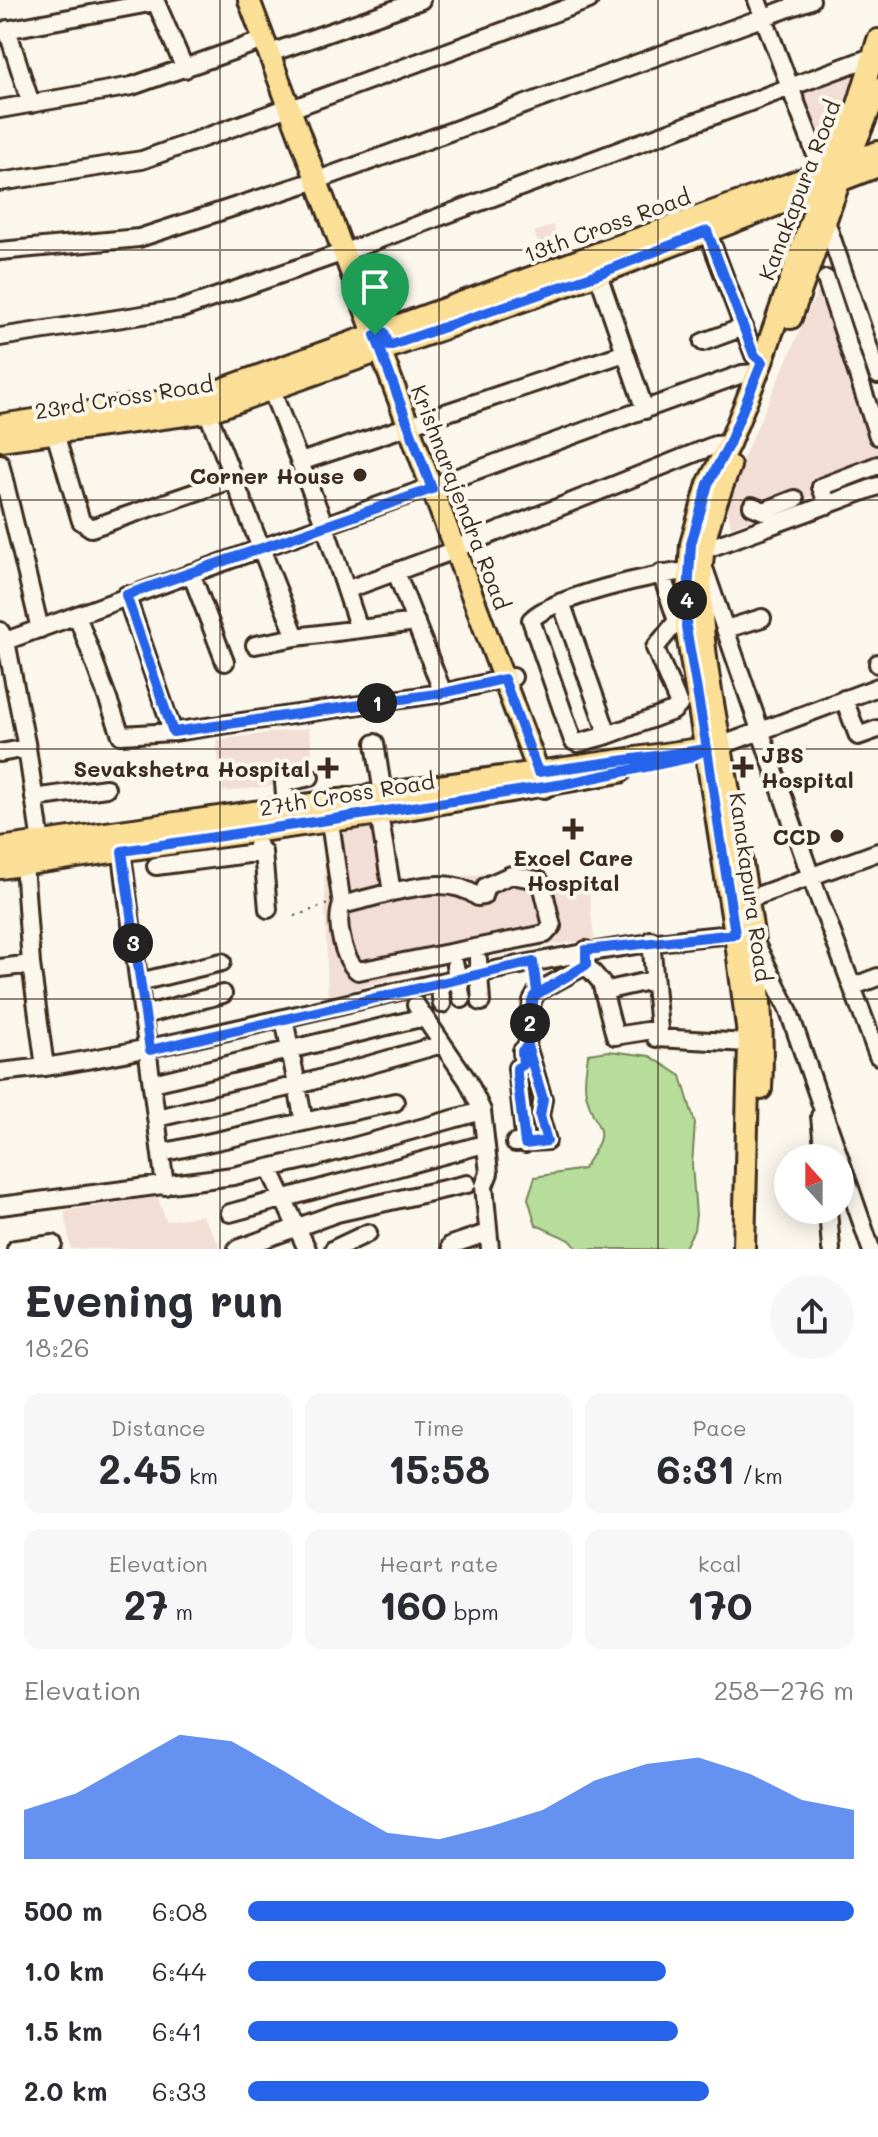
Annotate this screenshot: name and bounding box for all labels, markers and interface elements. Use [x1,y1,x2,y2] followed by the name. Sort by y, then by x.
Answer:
[751,96,847,284] street label: Kanakapura Road
[520,181,694,269] street label: 13th Cross Road
[341,253,409,335] pin
[353,265,397,309] icon: arrive
[33,369,215,425] street label: 23rd Cross Road
[405,380,517,614] street label: Krishnarajendra Road
[190,461,344,490] place label: Corner House
[351,466,369,484] marker: Corner House
[667,580,707,620] pin: 4
[680,585,694,614] text: 4
[357,683,397,723] pin: 1
[372,688,382,717] text: 1
[761,740,854,794] place label: JBS Hospital
[74,754,310,783] place label: Sevakshetra Hospital
[732,756,754,778] marker: JBS Hospital
[317,757,339,779] marker: Sevakshetra Hospital
[257,766,437,822] street label: 27th Cross Road
[723,791,779,983] street label: Kanakapura Road
[562,818,584,840] marker: Excel Care Hospital
[773,822,821,851] place label: CCD
[828,827,846,845] marker: CCD
[513,843,633,897] place label: Excel Care Hospital
[113,923,153,963] pin: 3
[126,928,140,957] text: 3
[510,1003,550,1043] pin: 2
[524,1008,536,1037] text: 2
[774,1144,854,1224] north arrow
[774,1144,854,1224] map controls
[24,1271,283,1328] text: Evening run
[770,1275,854,1359] button: share
[24,1330,90,1364] text: 18:26
[111,1413,206,1442] text: Distance
[414,1413,464,1442] text: Time
[693,1413,747,1442] text: Pace
[98,1442,182,1494] text: 2.45
[388,1442,490,1494] text: 15:58
[656,1442,735,1494] text: 6:31
[182,1461,218,1490] text: km
[735,1461,783,1490] text: /km
[109,1549,208,1578] text: Elevation
[380,1549,498,1578] text: Heart rate
[698,1549,742,1578] text: kcal
[124,1578,168,1630] text: 27
[379,1578,447,1630] text: 160
[687,1578,753,1630] text: 170
[168,1597,193,1626] text: m
[447,1597,499,1626] text: bpm
[24,1673,141,1707] text: Elevation
[714,1673,854,1707] text: 258–276 m
[24,1894,103,1928] text: 500 m
[152,1894,208,1928] text: 6:08
[24,1954,104,1988] text: 1.0 km
[152,1954,206,1988] text: 6:44
[24,2014,103,2048] text: 1.5 km
[152,2014,203,2048] text: 6:41
[24,2074,107,2108] text: 2.0 km
[152,2074,206,2108] text: 6:33

